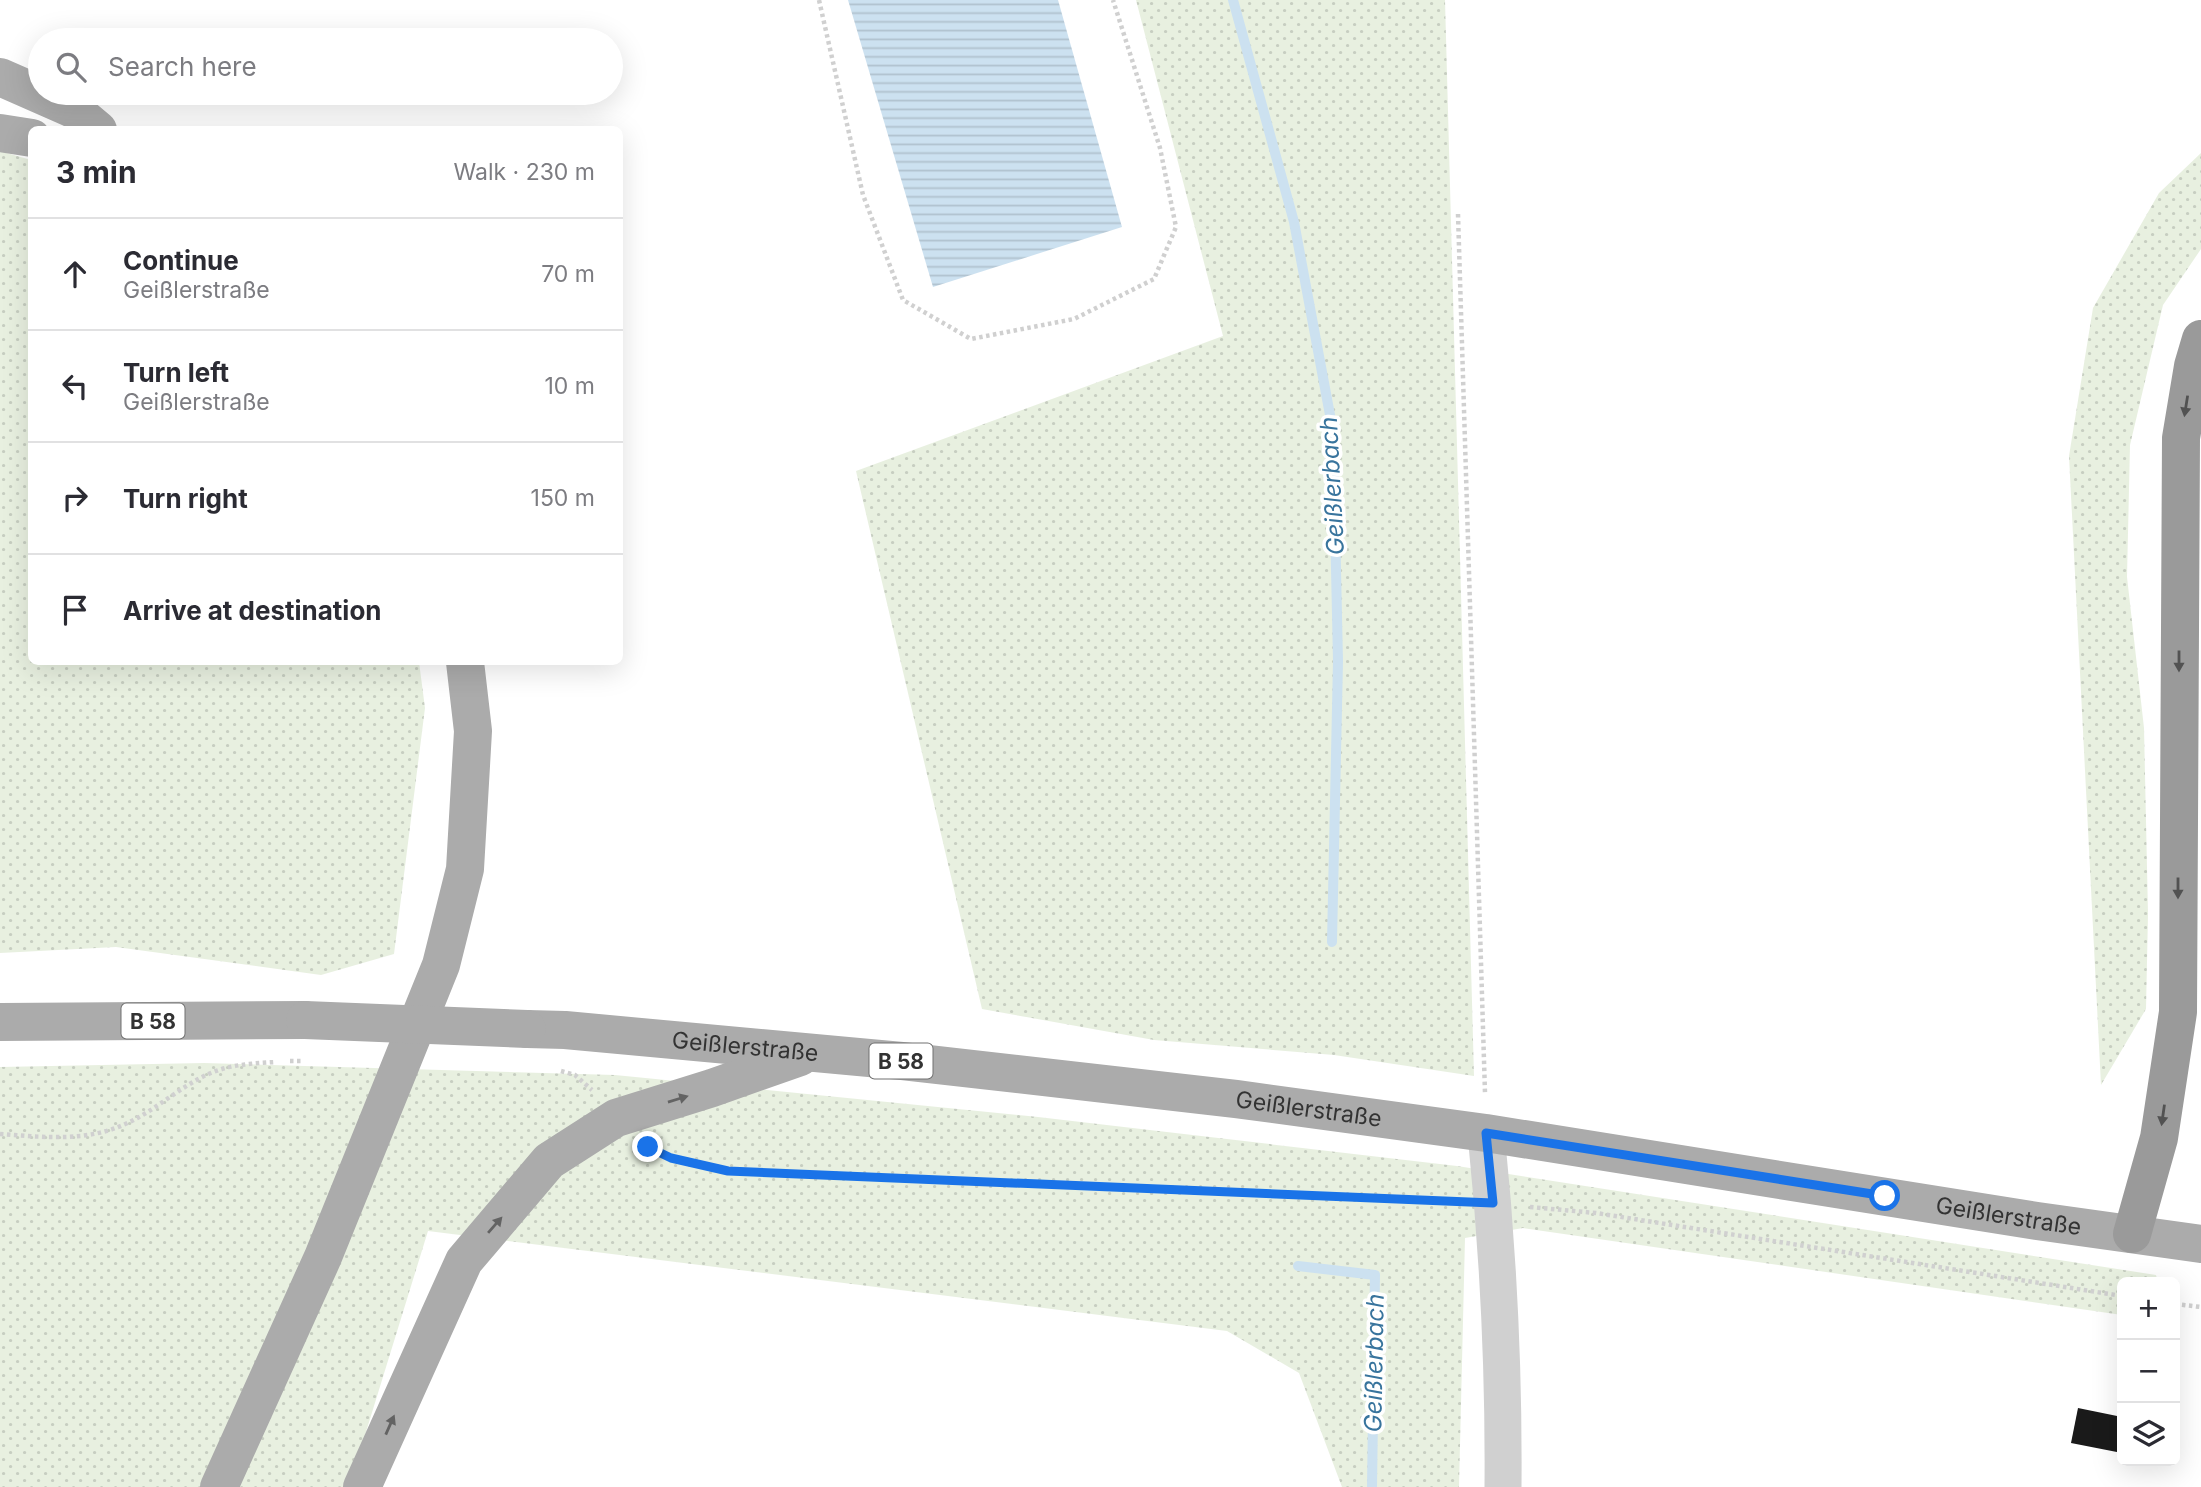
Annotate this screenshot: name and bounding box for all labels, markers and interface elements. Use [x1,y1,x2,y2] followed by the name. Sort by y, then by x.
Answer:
[28,28,623,105] search box
[52,48,90,86] icon: search
[108,51,257,82] text: Search here
[56,154,137,190] text: 3 min
[453,158,595,186] text: Walk · 230 m
[123,245,239,276] text: Continue
[56,255,94,293] icon: ahead
[541,260,595,288] text: 70 m
[123,276,270,304] text: Geißlerstraße
[123,357,229,388] text: Turn left
[56,367,94,405] icon: left
[545,372,595,400] text: 10 m
[123,388,270,416] text: Geißlerstraße
[2180,395,2191,417] one-way arrow
[1314,416,1350,556] water label: Geißlerbach
[56,479,94,517] icon: right
[123,483,248,514] text: Turn right
[531,484,595,512] text: 150 m
[56,591,94,629] icon: arrive
[123,595,382,626] text: Arrive at destination
[2173,650,2185,672] one-way arrow
[2172,877,2184,899] one-way arrow
[122,1004,184,1038] road number: B 58
[671,1026,820,1067] street label: Geißlerstraße
[870,1044,932,1078] road number: B 58
[1234,1085,1383,1133] street label: Geißlerstraße
[667,1093,688,1104] one-way arrow
[2157,1104,2168,1126] one-way arrow
[632,1131,663,1162] route end
[1869,1180,1900,1211] route start
[1934,1191,2083,1241] street label: Geißlerstraße
[487,1216,502,1233] one-way arrow
[2117,1277,2180,1466] map controls
[2117,1277,2180,1340] button: +
[1358,1293,1390,1433] water label: Geißlerbach
[2117,1340,2180,1403] button: −
[2117,1403,2180,1466] button: layers
[384,1415,396,1435] one-way arrow

